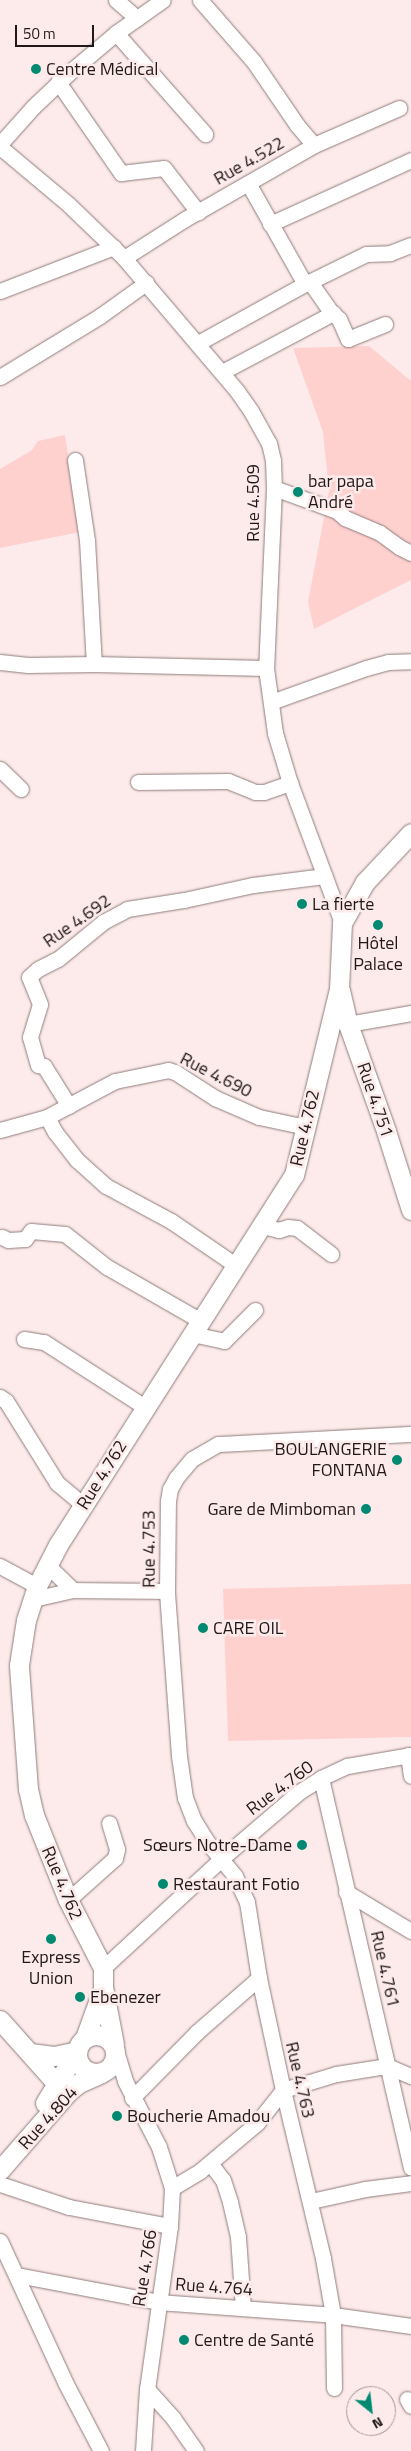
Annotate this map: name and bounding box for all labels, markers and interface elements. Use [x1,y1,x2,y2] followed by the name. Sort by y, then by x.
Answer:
[18,15,96,47] scale bar
[23,22,56,45] text: 50 m
[46,58,158,80] place label: Centre Médical
[30,63,42,75] marker: Centre Médical
[210,132,288,190] street label: Rue 4.522
[242,464,264,542] street label: Rue 4.509
[308,471,374,514] place label: bar papa André
[292,486,304,498] marker: bar papa André
[39,890,115,952] street label: Rue 4.692
[312,893,374,915] place label: La fierte
[296,898,308,910] marker: La fierte
[372,919,384,931] marker: Hôtel Palace
[353,933,403,976] place label: Hôtel Palace
[176,1048,256,1102] street label: Rue 4.690
[352,1060,398,1140] street label: Rue 4.751
[286,1088,324,1168] street label: Rue 4.762
[72,1436,132,1514] street label: Rue 4.762
[274,1439,387,1482] place label: BOULANGERIE FONTANA
[391,1454,403,1466] marker: BOULANGERIE FONTANA
[207,1498,356,1520] place label: Gare de Mimboman
[360,1503,372,1515] marker: Gare de Mimboman
[138,1510,160,1588] street label: Rue 4.753
[213,1617,283,1639] place label: CARE OIL
[197,1622,209,1634] marker: CARE OIL
[242,1756,318,1820] street label: Rue 4.760
[143,1834,292,1856] place label: Sœurs Notre-Dame
[296,1839,308,1851] marker: Sœurs Notre-Dame
[37,1843,87,1923] street label: Rue 4.762
[173,1873,300,1895] place label: Restaurant Fotio
[157,1878,169,1890] marker: Restaurant Fotio
[366,1929,404,2009] street label: Rue 4.761
[45,1933,57,1945] marker: Express Union
[21,1947,81,1990] place label: Express Union
[90,1986,161,2008] place label: Ebenezer
[74,1991,86,2003] marker: Ebenezer
[281,2040,319,2120] street label: Rue 4.763
[14,2082,82,2154] street label: Rue 4.804
[127,2105,270,2127] place label: Boucherie Amadou
[111,2110,123,2122] marker: Boucherie Amadou
[128,2228,162,2308] street label: Rue 4.766
[174,2274,254,2300] street label: Rue 4.764
[194,2329,314,2351] place label: Centre de Santé
[178,2334,190,2346] marker: Centre de Santé
[346,2386,396,2436] north arrow
[369,2412,387,2435] text: N

